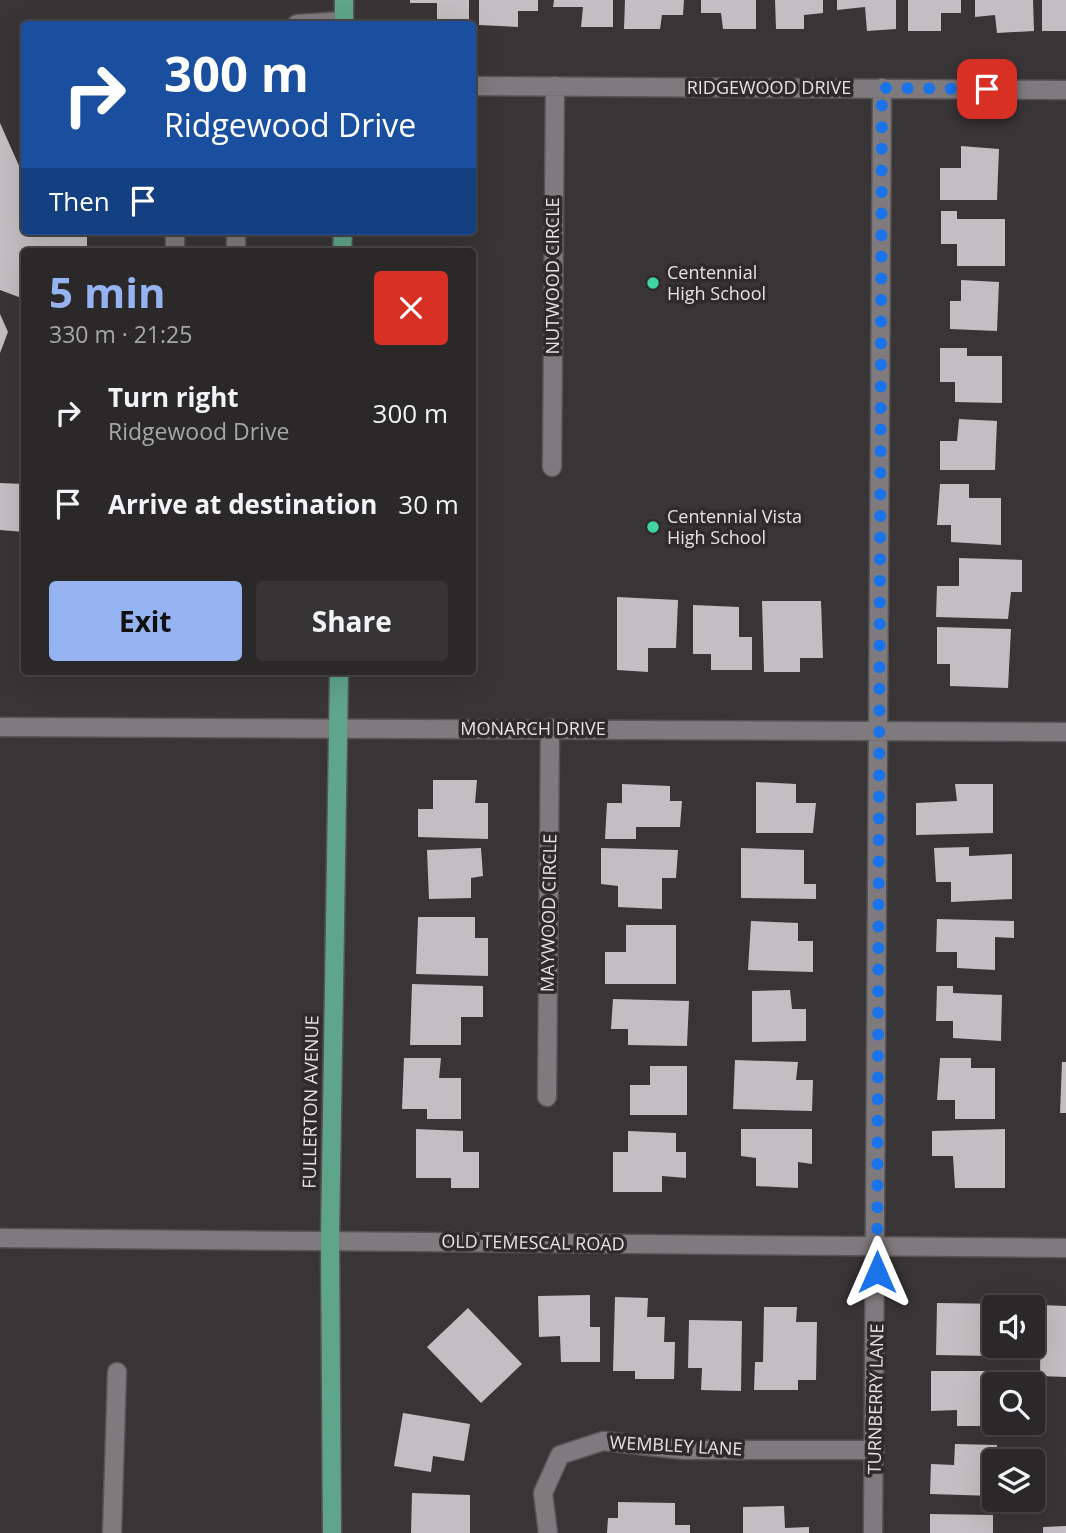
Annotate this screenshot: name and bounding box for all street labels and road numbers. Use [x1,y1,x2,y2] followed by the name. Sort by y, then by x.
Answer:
[687,75,851,99] street label: RIDGEWOOD DRIVE
[540,197,564,355] street label: NUTWOOD CIRCLE
[460,716,606,740] street label: MONARCH DRIVE
[535,834,561,992] street label: MAYWOOD CIRCLE
[296,1015,324,1189] street label: FULLERTON AVENUE
[441,1228,625,1256] street label: OLD TEMESCAL ROAD
[862,1323,888,1474] street label: TURNBERRY LANE
[609,1430,743,1460] street label: WEMBLEY LANE

